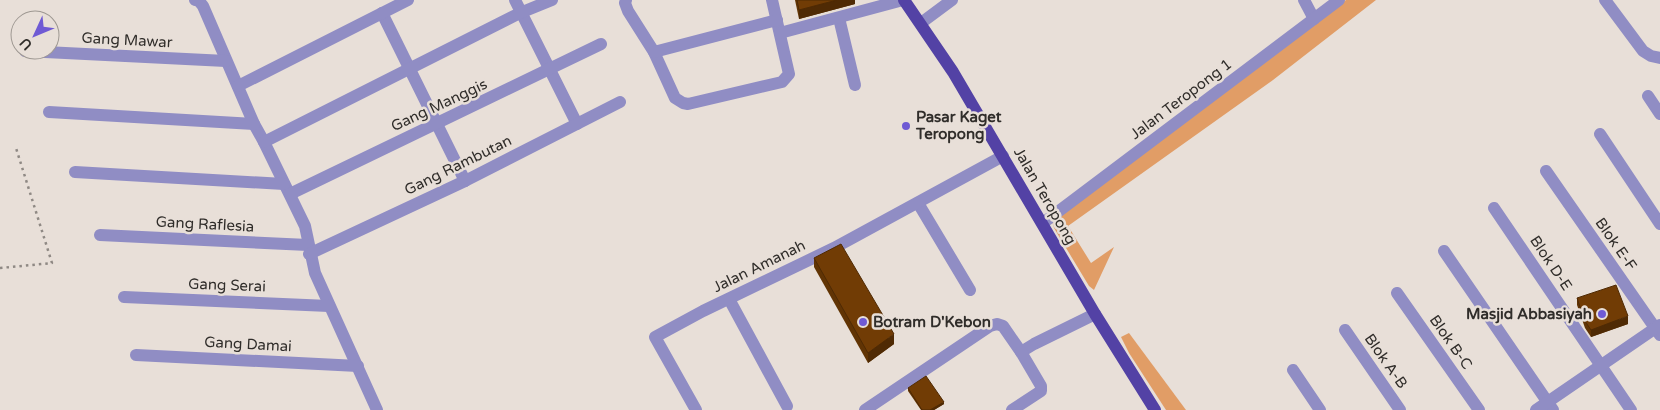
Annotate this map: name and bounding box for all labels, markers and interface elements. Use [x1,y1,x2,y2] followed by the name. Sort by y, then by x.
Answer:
[10,10,60,60] north arrow
[81,29,173,51] street label: Gang Mawar
[16,34,36,53] text: U
[1127,55,1235,143] street label: Jalan Teropong 1
[388,75,490,135] street label: Gang Manggis
[915,108,1002,144] place label: Pasar Kaget Teropong
[900,120,912,132] marker: Pasar Kaget Teropong
[401,131,515,199] street label: Gang Rambutan
[1010,144,1080,248] street label: Jalan Teropong
[155,212,255,236] street label: Gang Raflesia
[1591,214,1641,274] street label: Blok E-F
[1526,232,1576,294] street label: Blok D-E
[710,236,808,296] street label: Jalan Amanah
[188,275,266,295] street label: Gang Serai
[1466,305,1592,324] place label: Masjid Abbasiyah
[1596,308,1608,320] marker: Masjid Abbasiyah
[1426,311,1476,373] street label: Blok B-C
[873,313,991,331] place label: Botram D'Kebon
[857,316,869,328] marker: Botram D'Kebon
[1361,330,1411,392] street label: Blok A-B
[204,333,292,355] street label: Gang Damai

